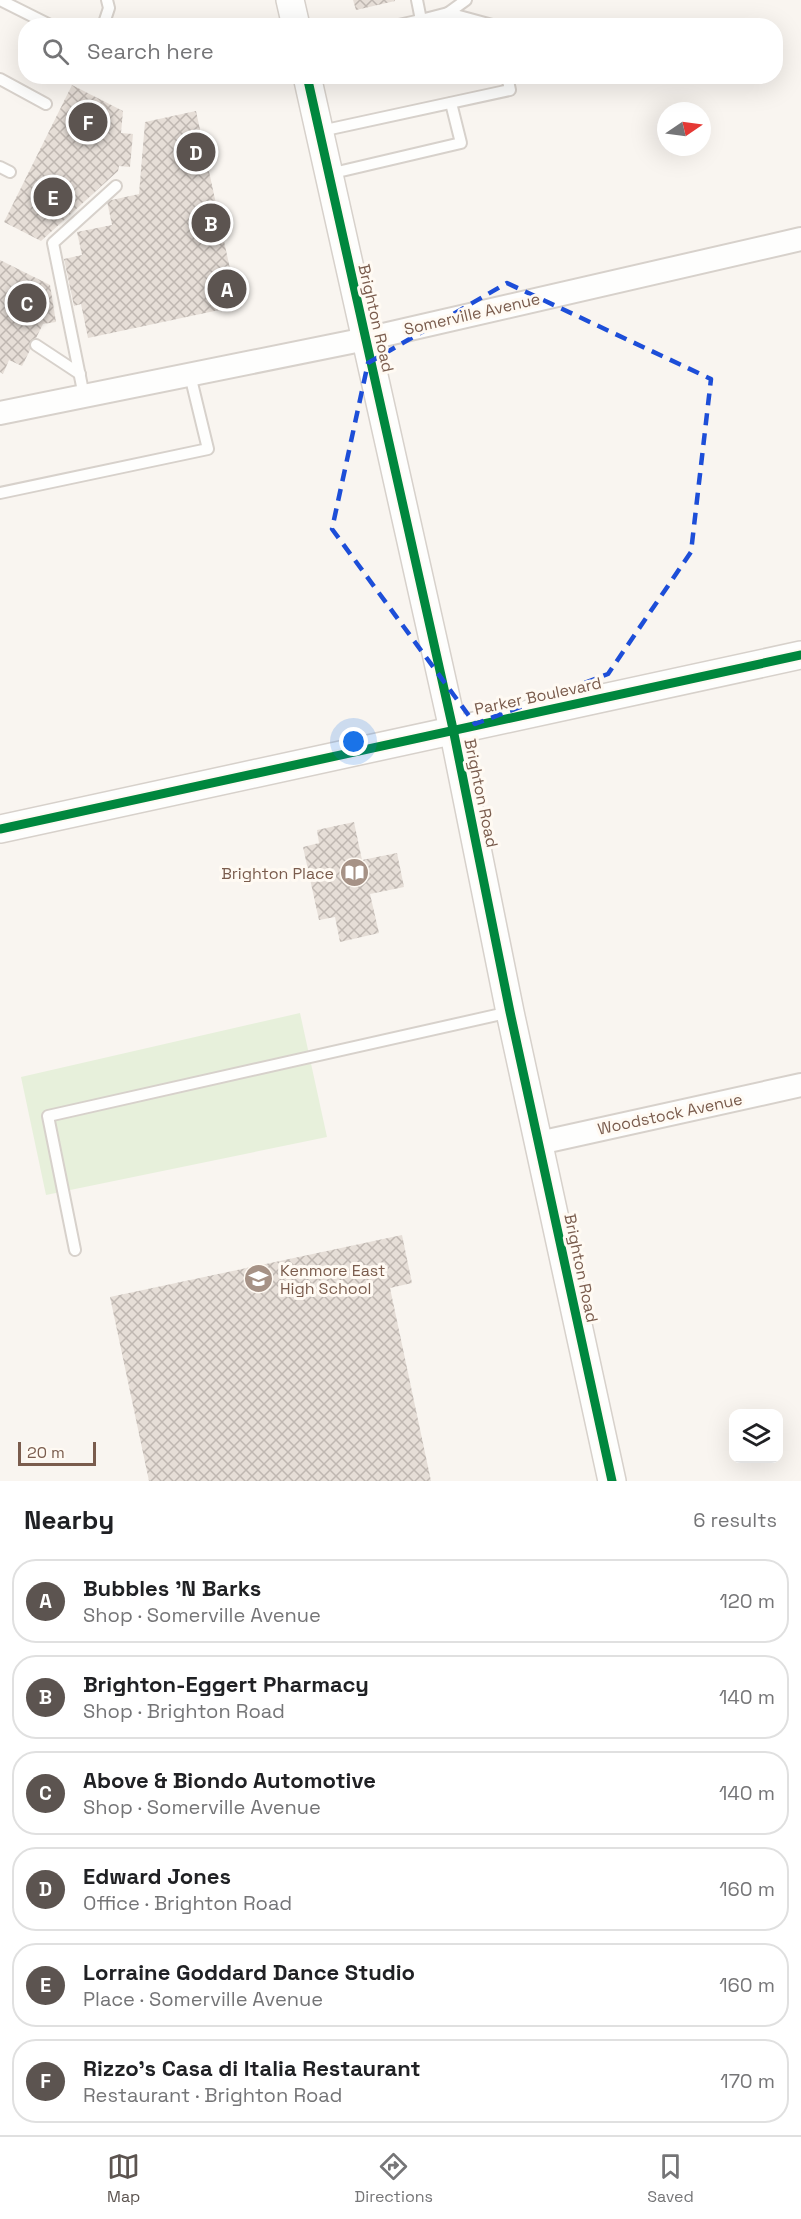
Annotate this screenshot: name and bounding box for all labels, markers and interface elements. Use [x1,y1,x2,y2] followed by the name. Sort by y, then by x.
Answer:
[18,18,783,84] search box
[39,35,72,68] icon: search
[87,37,214,65] text: Search here
[68,100,107,144] pin: F
[657,102,711,156] north arrow
[176,130,216,174] pin: D
[34,174,72,220] pin: E
[192,200,230,246] pin: B
[353,262,399,374] street label: Brighton Road
[208,266,246,312] pin: A
[8,280,46,326] pin: C
[402,288,542,340] street label: Somerville Avenue
[473,672,603,720] street label: Parker Boulevard
[339,727,368,756] your location
[459,737,503,849] street label: Brighton Road
[339,857,371,889] library icon: Brighton Place
[221,863,334,884] place label: Brighton Place
[596,1088,744,1140] street label: Woodstock Avenue
[559,1212,603,1324] street label: Brighton Road
[280,1260,385,1299] place label: Kenmore East High School
[243,1263,275,1295] school or university icon: Kenmore East High School
[729,1409,783,1463] map controls
[729,1409,783,1463] button: layers
[18,1439,96,1466] scale bar
[27,1442,65,1463] text: 20 m
[24,1503,114,1537] text: Nearby
[693,1507,777,1533] text: 6 results
[83,1574,261,1602] text: Bubbles 'N Barks
[39,1588,52,1614] text: A
[719,1588,775,1614] text: 120 m
[83,1602,321,1628] text: Shop · Somerville Avenue
[83,1670,369,1698] text: Brighton-Eggert Pharmacy
[39,1684,52,1710] text: B
[719,1684,775,1710] text: 140 m
[83,1698,285,1724] text: Shop · Brighton Road
[83,1766,376,1794] text: Above & Biondo Automotive
[39,1780,52,1806] text: C
[719,1780,775,1806] text: 140 m
[83,1794,321,1820] text: Shop · Somerville Avenue
[83,1862,231,1890] text: Edward Jones
[39,1876,52,1902] text: D
[719,1876,775,1902] text: 160 m
[83,1890,292,1916] text: Office · Brighton Road
[83,1958,415,1986] text: Lorraine Goddard Dance Studio
[40,1972,51,1998] text: E
[719,1972,775,1998] text: 160 m
[83,1986,323,2012] text: Place · Somerville Avenue
[83,2054,421,2082] text: Rizzo's Casa di Italia Restaurant
[40,2068,51,2094] text: F
[720,2068,775,2094] text: 170 m
[83,2082,342,2108] text: Restaurant · Brighton Road
[107,2150,140,2207] tab: Map
[355,2150,433,2207] tab: Directions
[647,2150,694,2207] tab: Saved

